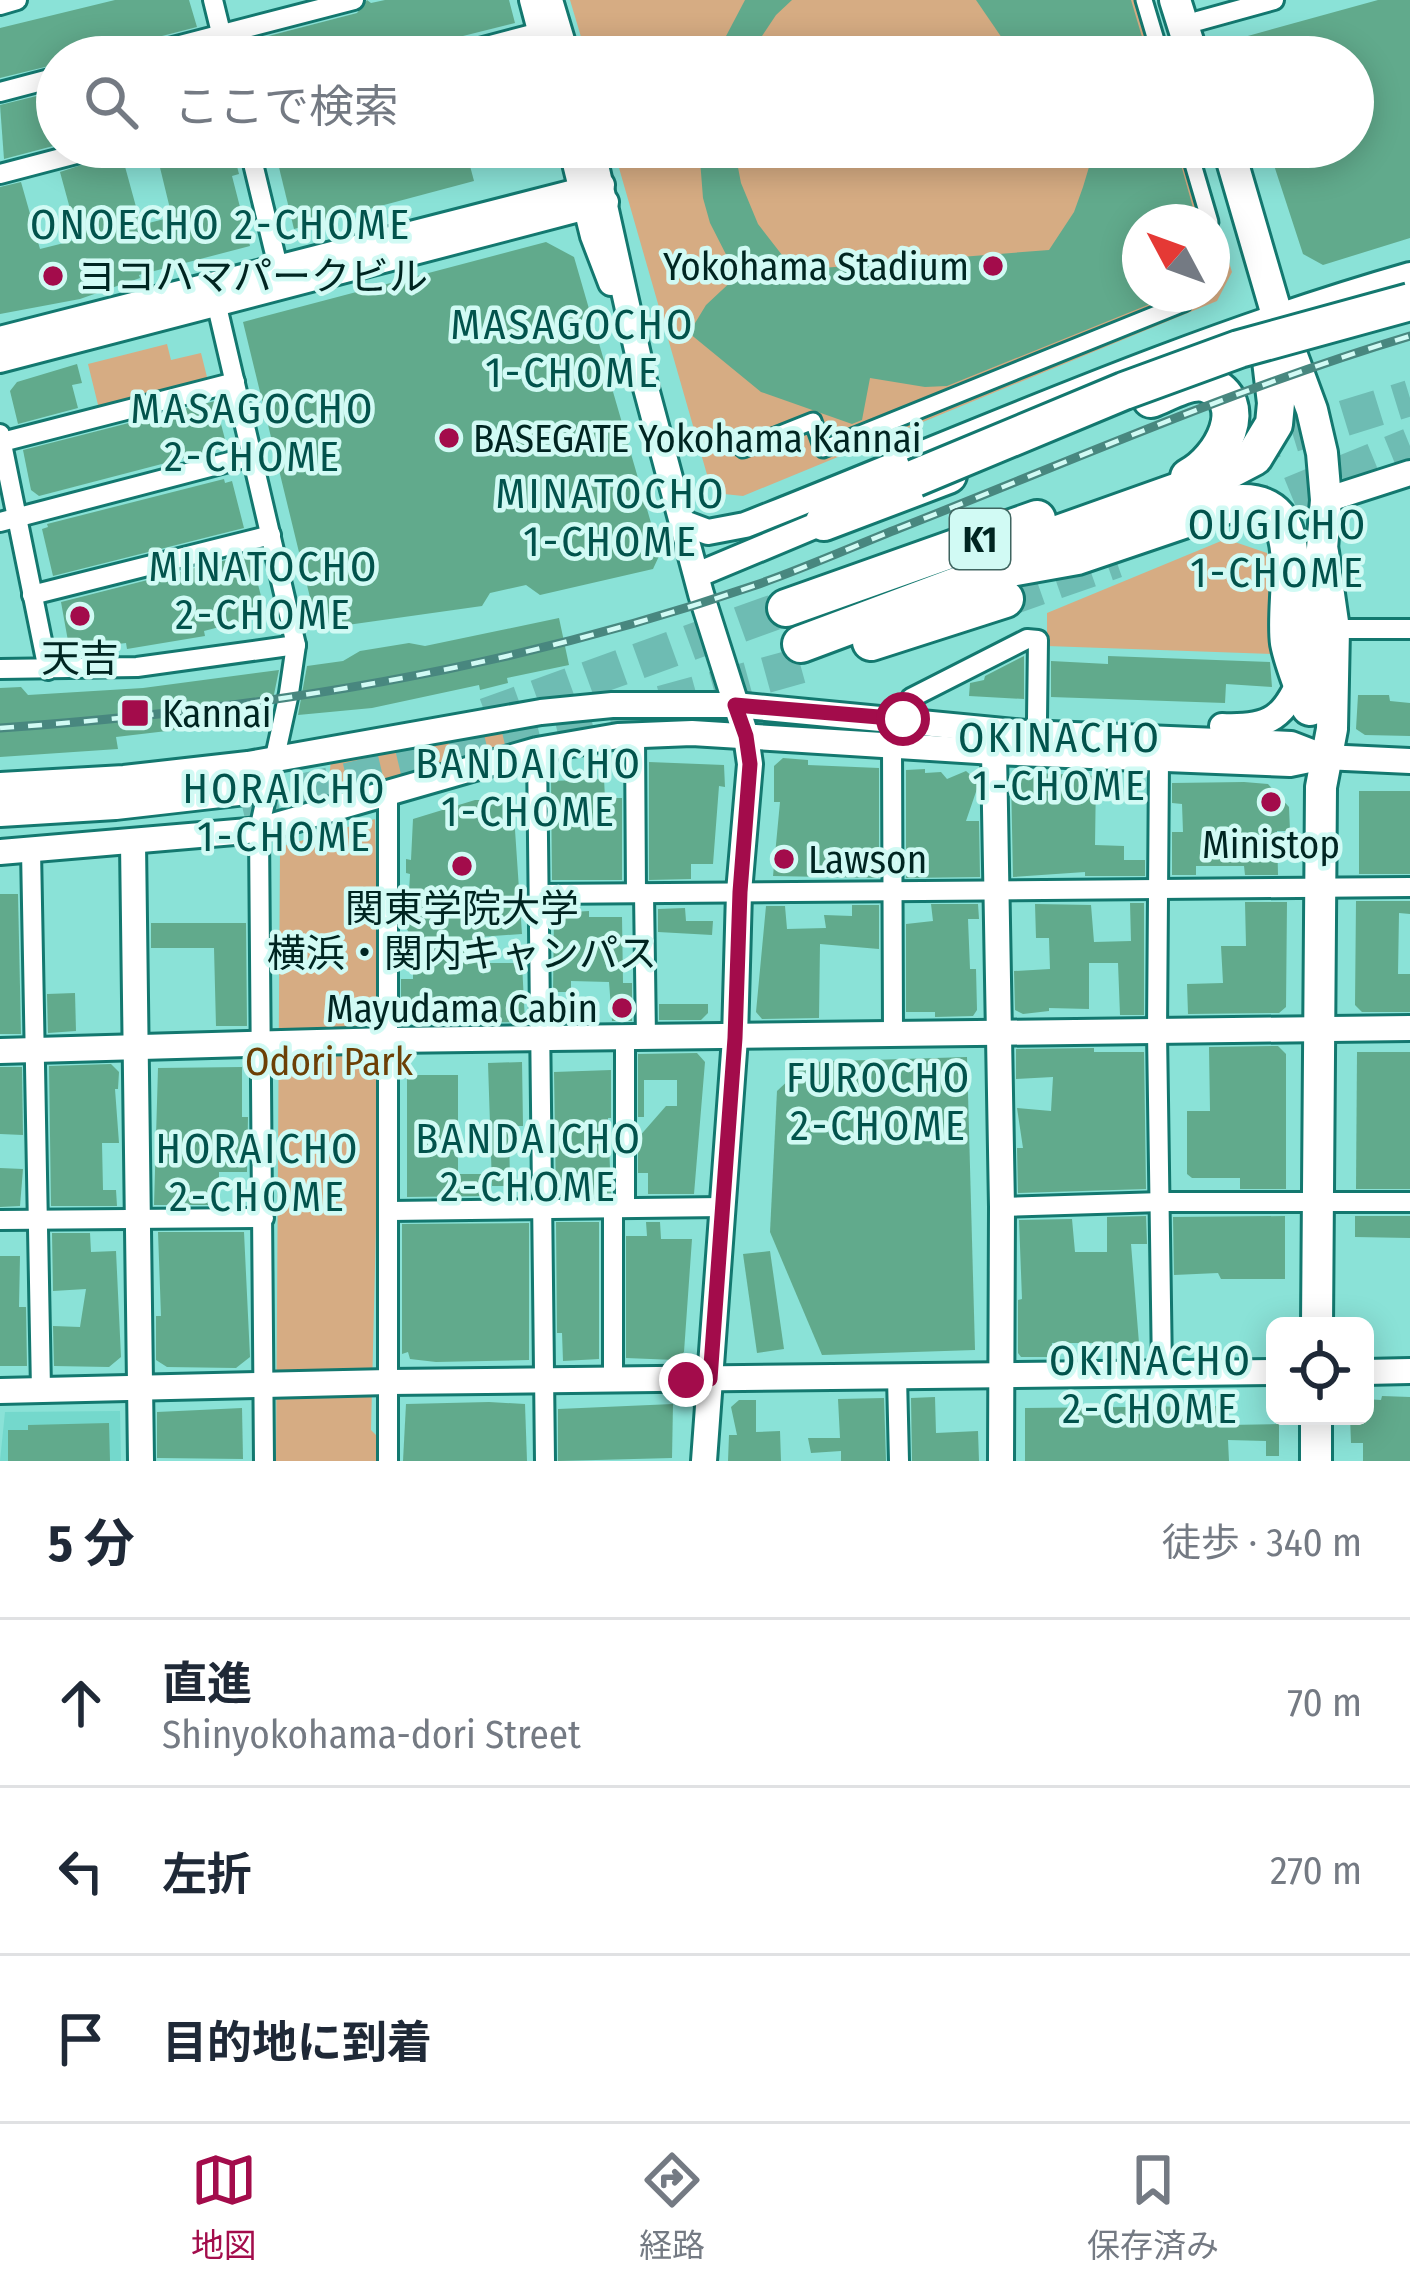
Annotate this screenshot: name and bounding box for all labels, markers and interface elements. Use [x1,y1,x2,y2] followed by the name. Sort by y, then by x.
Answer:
[36,36,1374,168] search box
[78,69,144,135] icon: search
[174,80,399,134] text: ここで検索
[30,200,412,250] district label: ONOECHO 2-CHOME
[1122,204,1230,312] north arrow
[663,244,969,290] place label: Yokohama Stadium
[980,253,1006,279] marker: Yokohama Stadium
[77,254,428,300] place label: ヨコハマパークビル
[40,263,66,289] marker: ヨコハマパークビル
[451,300,695,398] district label: MASAGOCHO 1-CHOME
[131,384,375,482] district label: MASAGOCHO 2-CHOME
[473,416,922,462] place label: BASEGATE Yokohama Kannai
[436,425,462,451] marker: BASEGATE Yokohama Kannai
[496,469,726,567] district label: MINATOCHO 1-CHOME
[1188,500,1368,598] district label: OUGICHO 1-CHOME
[950,509,1010,569] road number: K1
[149,542,379,640] district label: MINATOCHO 2-CHOME
[67,603,93,629] marker: 天吉
[41,636,119,682] place label: 天吉
[162,691,272,737] place label: Kannai
[876,692,930,746] route start
[119,697,151,729] marker: Kannai
[958,713,1162,811] district label: OKINACHO 1-CHOME
[415,739,643,837] district label: BANDAICHO 1-CHOME
[183,764,387,862] district label: HORAICHO 1-CHOME
[1258,789,1284,815] marker: Ministop
[1202,822,1340,868] place label: Ministop
[808,837,927,883] place label: Lawson
[771,846,797,872] marker: Lawson
[449,853,475,879] marker: 関東学院大学 横浜・関内キャンパス
[267,886,657,977] place label: 関東学院大学 横浜・関内キャンパス
[326,986,598,1032] place label: Mayudama Cabin
[609,995,635,1021] marker: Mayudama Cabin
[245,1039,414,1085] park label: Odori Park
[786,1053,972,1151] district label: FUROCHO 2-CHOME
[415,1114,643,1212] district label: BANDAICHO 2-CHOME
[156,1124,360,1222] district label: HORAICHO 2-CHOME
[1266,1317,1374,1425] map controls
[1266,1317,1374,1425] button: locate
[1049,1336,1253,1434] district label: OKINACHO 2-CHOME
[659,1353,713,1407] route end
[48,1513,135,1575] text: 5 分
[1162,1520,1362,1566] text: 徒歩 · 340 m
[162,1657,252,1711] text: 直進
[48,1670,114,1736] icon: ahead
[1287,1680,1362,1726] text: 70 m
[162,1712,581,1758] text: Shinyokohama-dori Street
[48,1838,114,1904] icon: left
[162,1848,252,1902] text: 左折
[1270,1848,1362,1894] text: 270 m
[48,2006,114,2072] icon: arrive
[162,2016,432,2070] text: 目的地に到着
[191,2147,257,2267] tab: 地図
[639,2147,705,2267] tab: 経路
[1087,2147,1219,2267] tab: 保存済み

